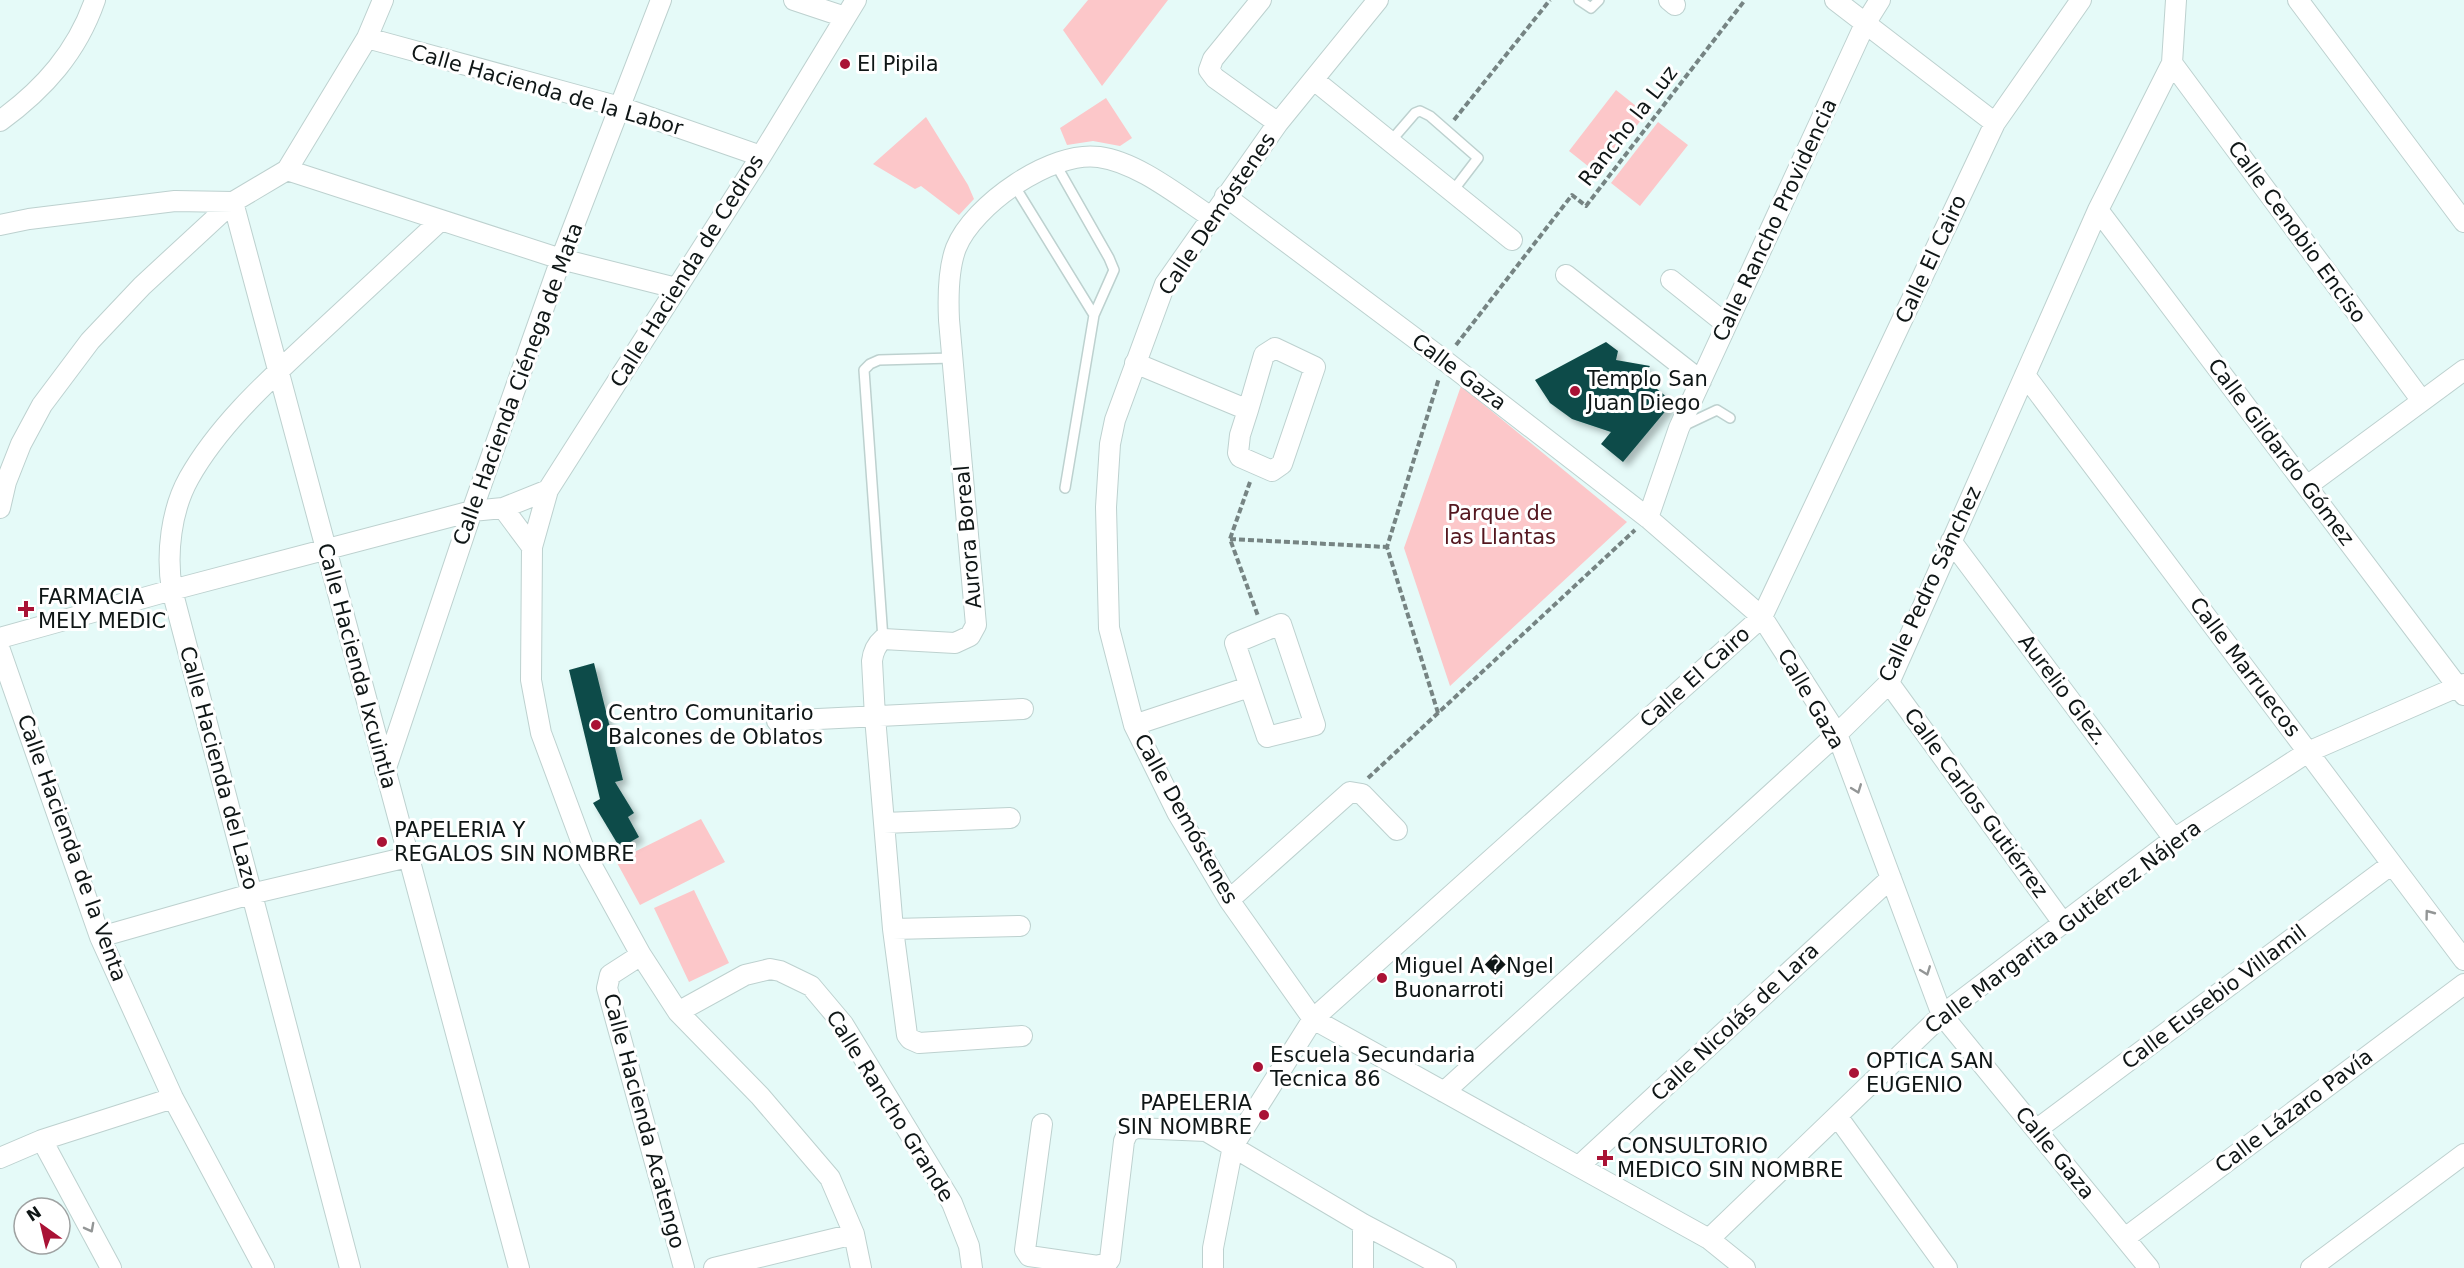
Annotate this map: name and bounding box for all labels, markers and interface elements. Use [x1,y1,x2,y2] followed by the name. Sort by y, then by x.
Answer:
[408,40,686,140] street label: Calle Hacienda de la Labor
[857,52,939,76] place label: El Pipila
[838,57,852,71] marker: El Pipila
[1574,61,1682,191] street label: Rancho la Luz
[1708,95,1842,345] street label: Calle Rancho Providencia
[1154,128,1280,300] street label: Calle Demóstenes
[2223,136,2371,328] street label: Calle Cenobio Enciso
[605,150,769,392] street label: Calle Hacienda de Cedros
[1891,191,1971,327] street label: Calle El Cairo
[448,219,588,549] street label: Calle Hacienda Ciénega de Mata
[1407,329,1511,415] street label: Calle Gaza
[2203,354,2359,550] street label: Calle Gildardo Gómez
[1585,367,1708,415] place label: Templo San Juan Diego
[1568,384,1582,398] marker: Templo San Juan Diego
[950,464,986,610] street label: Aurora Boreal
[1874,482,1986,686] street label: Calle Pedro Sánchez
[1444,501,1556,549] park label: Parque de las Llantas
[313,541,401,791] street label: Calle Hacienda Ixcuintla
[38,585,166,633] place label: FARMACIA MELY MEDIC
[2185,593,2305,741] street label: Calle Marruecos
[19,602,33,616] marker: FARMACIA MELY MEDIC
[1635,622,1755,732] street label: Calle El Cairo
[2013,630,2113,750] street label: Aurelio Glez.
[175,644,263,892] street label: Calle Hacienda del Lazo
[1773,645,1849,753] street label: Calle Gaza
[608,701,823,749] place label: Centro Comunitario Balcones de Oblatos
[1899,704,2053,902] street label: Calle Carlos Gutiérrez
[12,711,132,985] street label: Calle Hacienda de la Venta
[589,718,603,732] marker: Centro Comunitario Balcones de Oblatos
[1129,730,1243,908] street label: Calle Demóstenes
[1850,783,1862,794] one-way arrow
[1920,815,2206,1039] street label: Calle Margarita Gutiérrez Nájera
[394,818,635,866] place label: PAPELERIA Y REGALOS SIN NOMBRE
[375,835,389,849] marker: PAPELERIA Y REGALOS SIN NOMBRE
[2425,909,2436,920] one-way arrow
[2117,920,2311,1074] street label: Calle Eusebio Villamil
[1646,938,1824,1106] street label: Calle Nicolás de Lara
[1394,953,1554,1002] place label: Miguel A�Ngel Buonarroti
[1919,965,1931,976] one-way arrow
[1375,971,1389,985] marker: Miguel A�Ngel Buonarroti
[598,991,690,1251] street label: Calle Hacienda Acatengo
[821,1006,959,1206] street label: Calle Rancho Grande
[1269,1043,1475,1091] place label: Escuela Secundaria Tecnica 86
[2211,1044,2377,1178] street label: Calle Lázaro Pavía
[1866,1049,1994,1097] place label: OPTICA SAN EUGENIO
[1251,1060,1265,1074] marker: Escuela Secundaria Tecnica 86
[1847,1066,1861,1080] marker: OPTICA SAN EUGENIO
[1117,1091,1253,1139] place label: PAPELERIA SIN NOMBRE
[2010,1102,2100,1204] street label: Calle Gaza
[1257,1108,1271,1122] marker: PAPELERIA SIN NOMBRE
[1617,1134,1843,1182] place label: CONSULTORIO MEDICO SIN NOMBRE
[1598,1151,1612,1165] marker: CONSULTORIO MEDICO SIN NOMBRE
[12,1196,72,1256] north arrow
[23,1202,45,1226] text: N
[83,1222,94,1232] one-way arrow

